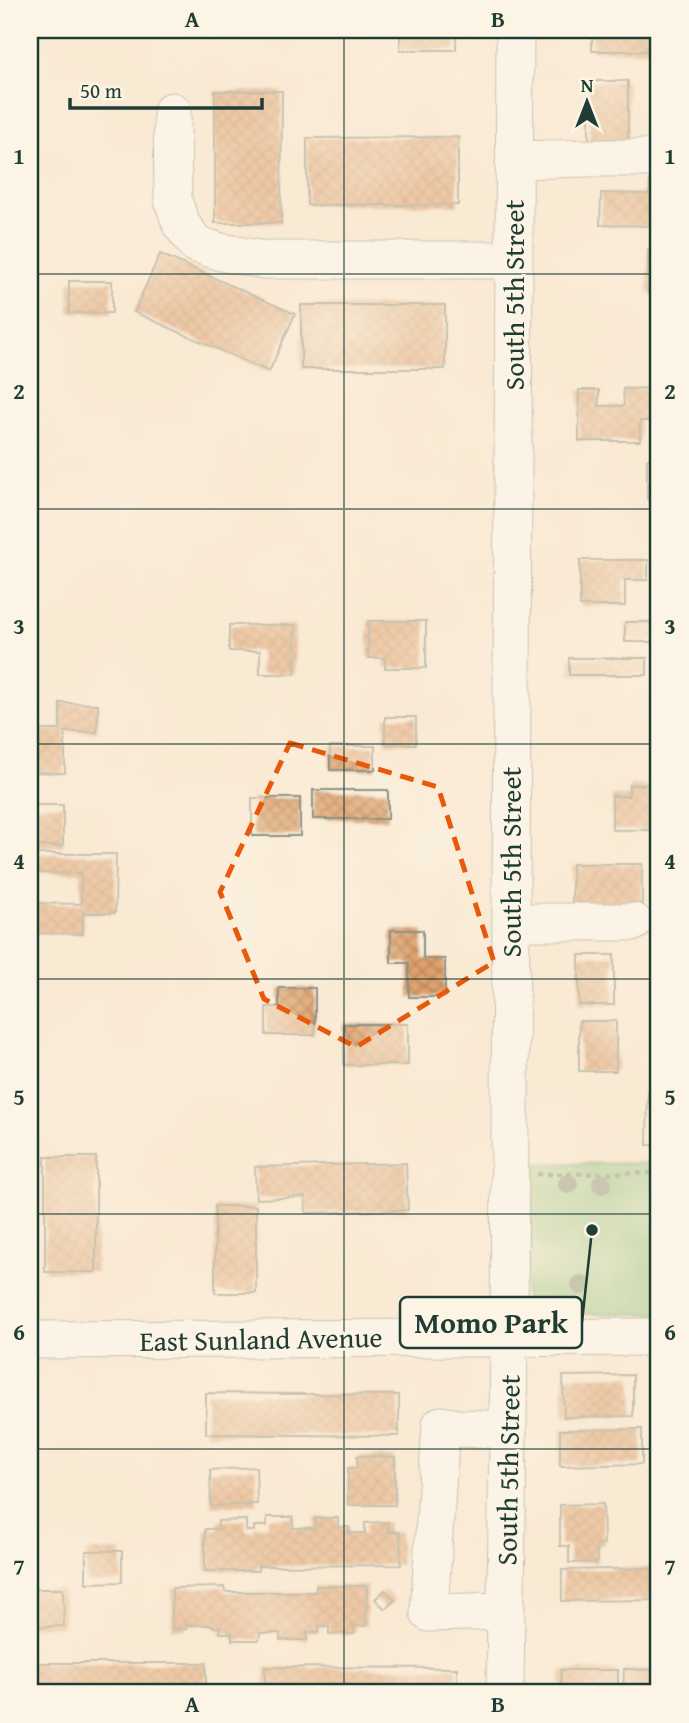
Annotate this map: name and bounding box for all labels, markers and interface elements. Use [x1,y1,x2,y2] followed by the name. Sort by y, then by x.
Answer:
[185,2,200,35] text: A
[491,2,505,35] text: B
[70,66,262,110] scale bar
[552,66,622,136] north arrow
[581,71,594,99] text: N
[80,75,122,106] text: 50 m
[13,139,25,172] text: 1
[664,139,676,172] text: 1
[493,199,534,390] street label: South 5th Street
[13,374,25,407] text: 2
[664,374,676,407] text: 2
[13,609,25,642] text: 3
[664,609,676,642] text: 3
[490,766,531,957] street label: South 5th Street
[13,844,25,877] text: 4
[664,844,676,877] text: 4
[13,1080,25,1113] text: 5
[664,1080,676,1113] text: 5
[400,1297,582,1348] callout: Momo Park
[414,1300,569,1344] text: Momo Park
[13,1315,25,1348] text: 6
[664,1315,676,1348] text: 6
[139,1316,383,1361] street label: East Sunland Avenue
[485,1374,530,1566] street label: South 5th Street
[13,1550,25,1583] text: 7
[664,1550,676,1583] text: 7
[185,1687,200,1720] text: A
[491,1687,505,1720] text: B

